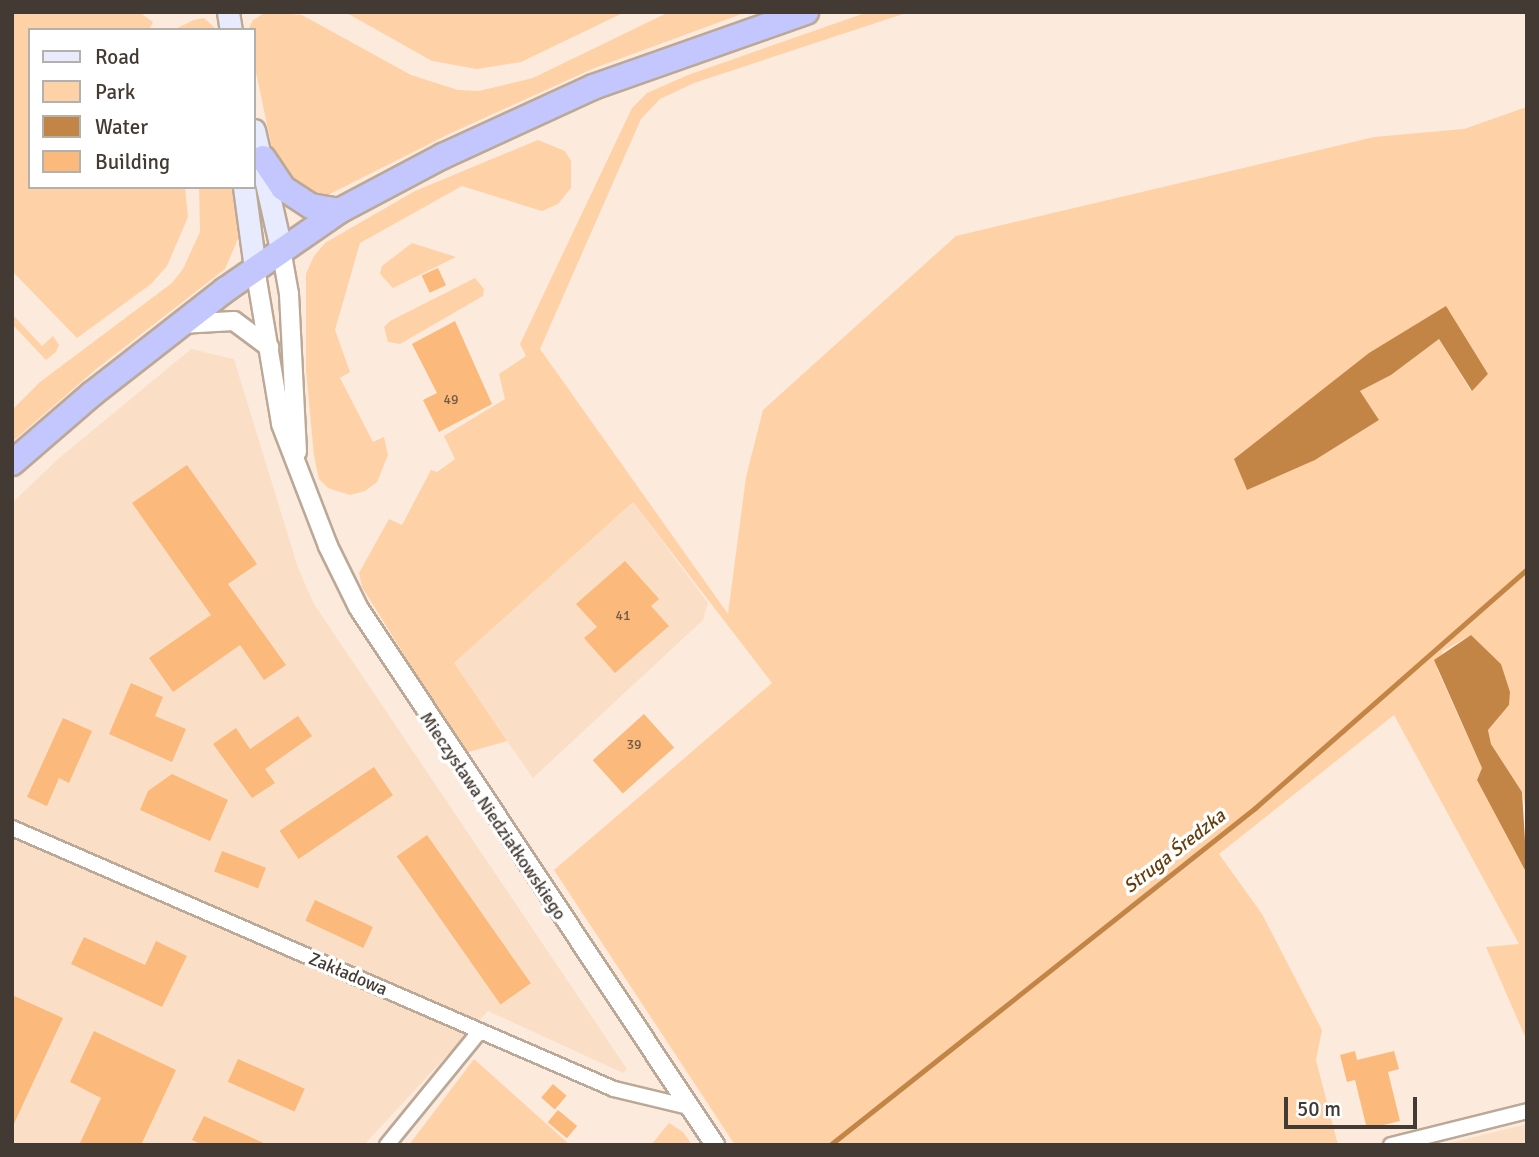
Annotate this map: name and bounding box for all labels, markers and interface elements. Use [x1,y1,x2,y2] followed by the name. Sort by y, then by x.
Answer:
[28,28,256,189] legend
[95,44,140,70] text: Road
[95,79,135,105] text: Park
[95,114,148,140] text: Water
[95,149,170,175] text: Building
[443,392,459,408] house number: 49
[615,608,631,624] house number: 41
[415,708,571,924] street label: Mieczysława Niedziałkowskiego
[626,737,642,753] house number: 39
[1120,805,1230,899] water label: Struga Średzka
[305,948,391,1000] street label: Zakładowa
[1287,1084,1420,1128] scale bar
[1297,1096,1341,1122] text: 50 m

